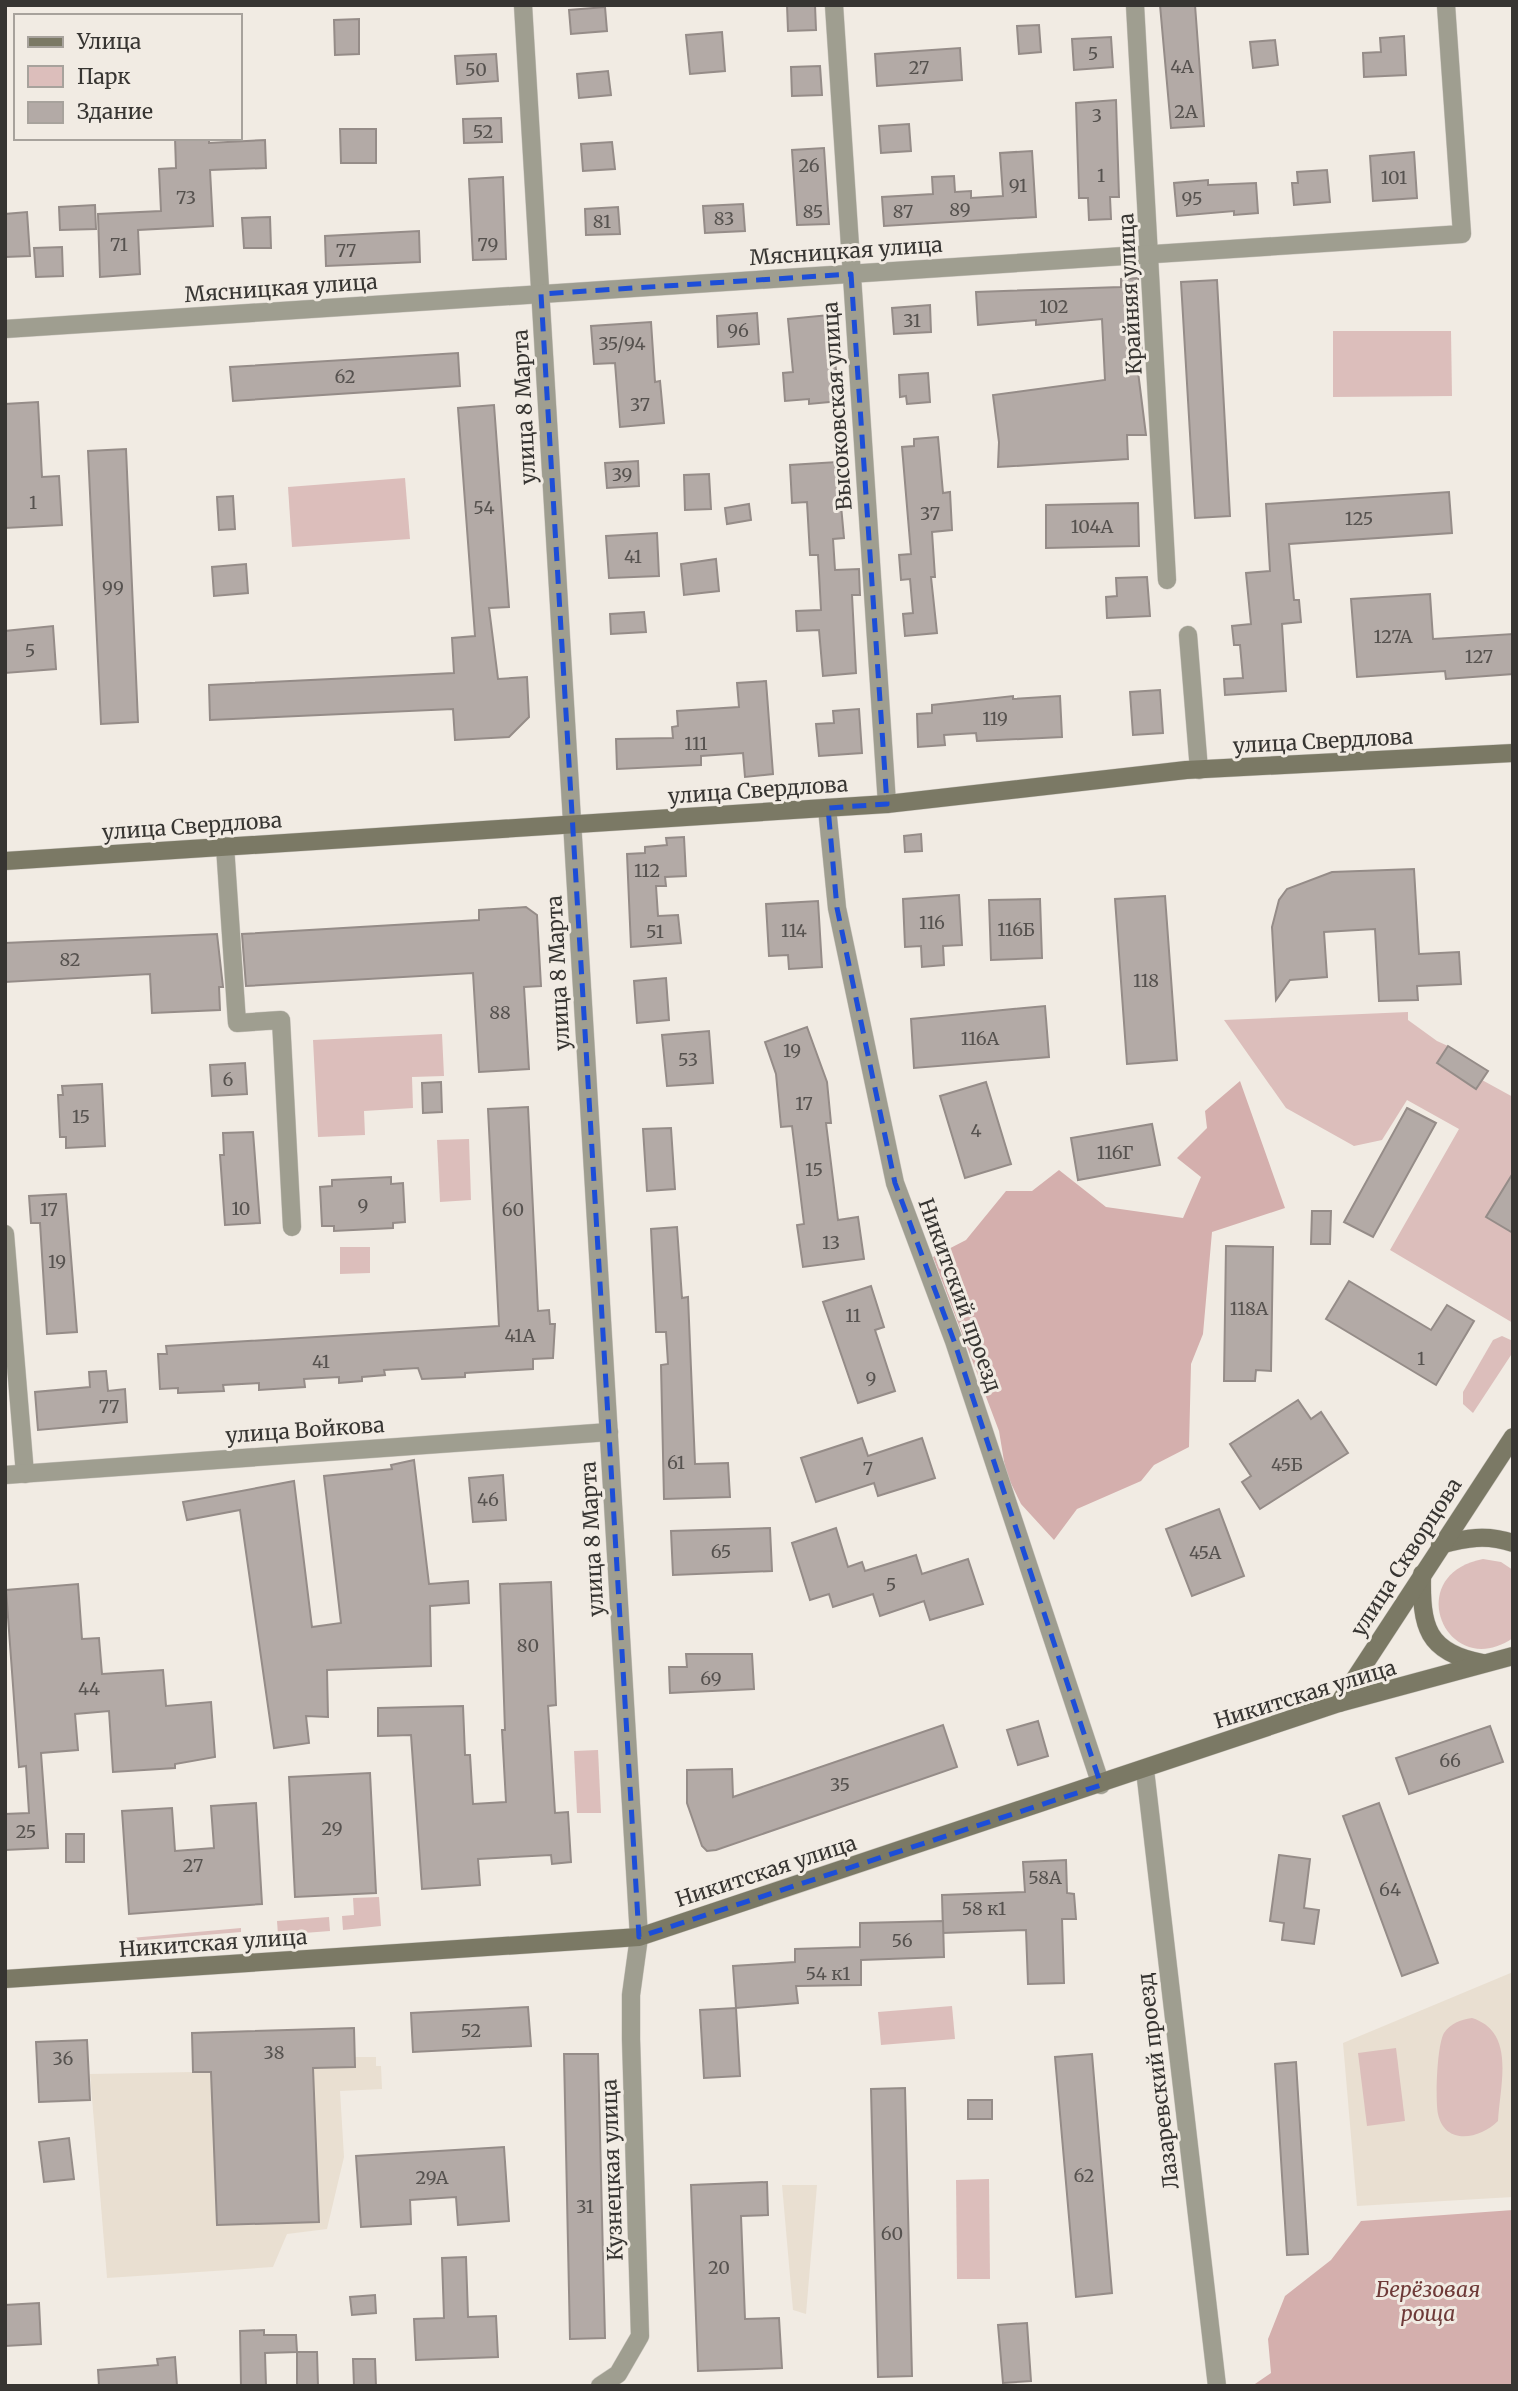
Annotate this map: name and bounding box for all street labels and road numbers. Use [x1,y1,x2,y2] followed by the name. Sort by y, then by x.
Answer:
[1112,212,1148,376] street label: Крайняя улица
[748,231,944,271] street label: Мясницкая улица
[183,268,379,308] street label: Мясницкая улица
[816,301,858,511] street label: Высоковская улица
[506,329,542,485] street label: улица 8 Марта
[1232,723,1414,759] street label: улица Свердлова
[667,770,849,810] street label: улица Свердлова
[101,806,283,846] street label: улица Свердлова
[540,895,576,1051] street label: улица 8 Марта
[912,1194,1008,1396] street label: Никитский проезд
[225,1411,385,1449] street label: улица Войкова
[574,1461,610,1617] street label: улица 8 Марта
[1345,1473,1467,1641] street label: улица Скворцова
[1211,1654,1399,1734] street label: Никитская улица
[672,1829,860,1913] street label: Никитская улица
[118,1923,308,1963] street label: Никитская улица
[1131,1971,1185,2191] street label: Лазаревский проезд
[595,2079,629,2261] street label: Кузнецкая улица

